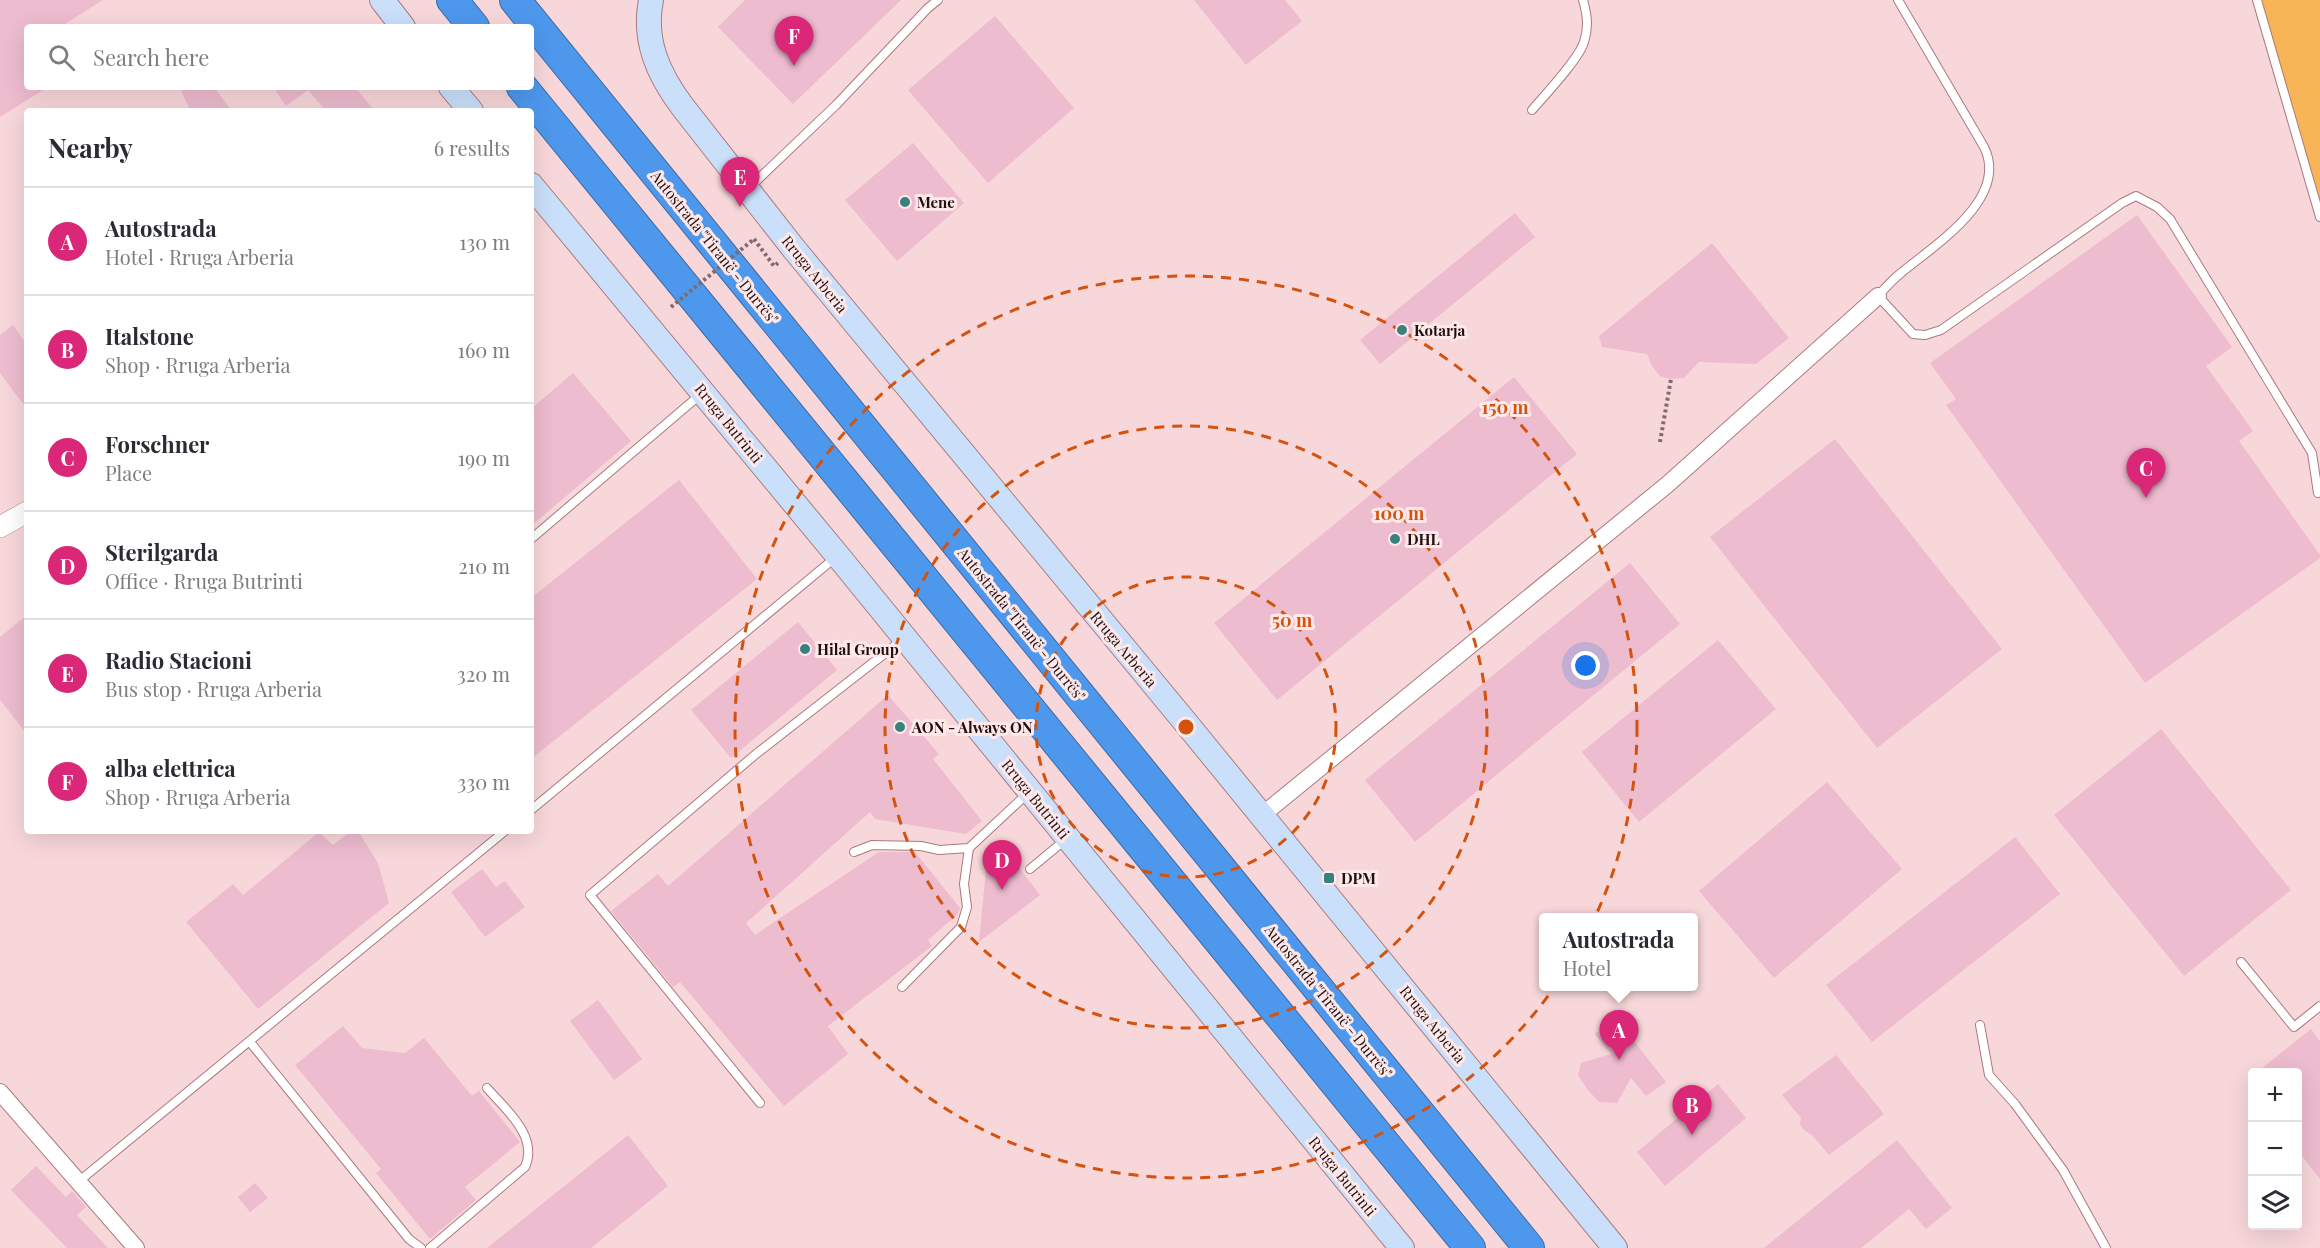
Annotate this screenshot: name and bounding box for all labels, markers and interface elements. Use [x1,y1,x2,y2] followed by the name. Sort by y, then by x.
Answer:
[774,16,814,66] pin: F
[24,24,534,90] search box
[45,41,78,74] icon: search
[93,42,209,72] text: Search here
[48,130,133,165] text: Nearby
[434,134,510,161] text: 6 results
[720,158,760,207] pin: E
[646,165,783,328] street label: Autostrada "Tiranë - Durrës"
[917,192,955,212] place label: Mene
[898,195,912,209] marker: Mene
[105,213,217,243] text: Autostrada
[61,228,74,255] text: A
[459,228,510,255] text: 130 m
[778,231,853,317] street label: Rruga Arberia
[105,243,294,270] text: Hotel · Rruga Arberia
[1414,320,1465,340] place label: Kotarja
[105,321,194,351] text: Italstone
[1395,323,1409,337] marker: Kotarja
[61,336,74,363] text: B
[458,336,510,363] text: 160 m
[105,351,290,378] text: Shop · Rruga Arberia
[691,379,768,467] street label: Rruga Butrinti
[1481,395,1529,419] text: 150 m
[105,429,209,459] text: Forschner
[60,444,75,471] text: C
[458,444,510,471] text: 190 m
[2126,448,2166,498] pin: C
[105,459,152,486] text: Place
[1374,501,1425,525] text: 100 m
[1407,529,1440,549] place label: DHL
[1388,532,1402,546] marker: DHL
[105,537,218,567] text: Sterilgarda
[953,542,1090,705] street label: Autostrada "Tiranë - Durrës"
[60,552,75,579] text: D
[458,552,510,579] text: 210 m
[105,567,303,594] text: Office · Rruga Butrinti
[1086,607,1162,692] street label: Rruga Arberia
[1272,608,1313,632] text: 50 m
[817,639,899,659] place label: Hilal Group
[798,642,812,656] marker: Hilal Group
[105,645,252,675] text: Radio Stacioni
[1571,651,1600,680] your location
[61,660,74,687] text: E
[457,660,510,687] text: 320 m
[105,675,322,702] text: Bus stop · Rruga Arberia
[911,717,1033,737] place label: AON - Always ON
[1176,717,1196,737] centre of rings
[893,720,907,734] marker: AON - Always ON
[105,753,236,783] text: alba elettrica
[998,755,1075,843] street label: Rruga Butrinti
[62,768,73,795] text: F
[457,768,510,795] text: 330 m
[105,783,290,810] text: Shop · Rruga Arberia
[982,840,1022,890] pin: D
[1341,868,1376,888] place label: DPM
[1322,871,1336,885] marker: DPM
[1539,913,1698,991] popup
[1260,919,1397,1082] street label: Autostrada "Tiranë - Durrës"
[1563,924,1674,954] text: Autostrada
[1563,954,1611,981] text: Hotel
[1396,981,1471,1067] street label: Rruga Arberia
[1600,1010,1638,1060] pin: A
[2248,1068,2302,1230] map controls
[2248,1068,2302,1122] button: +
[1672,1086,1712,1135] pin: B
[2248,1122,2302,1176] button: −
[1305,1132,1382,1220] street label: Rruga Butrinti
[2248,1176,2302,1230] button: layers

